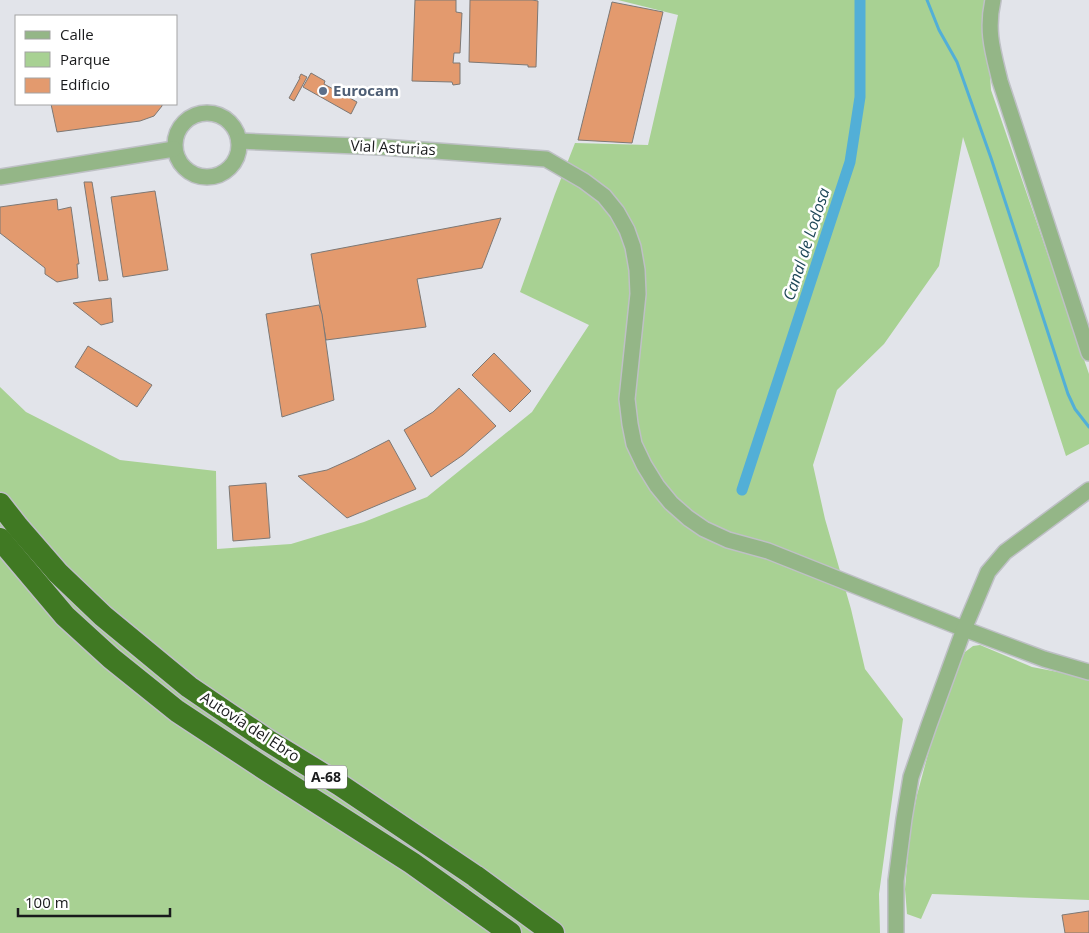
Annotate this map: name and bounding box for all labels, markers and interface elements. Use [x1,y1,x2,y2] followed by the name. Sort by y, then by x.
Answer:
[15,15,178,105] legend
[60,24,94,44] text: Calle
[60,49,110,69] text: Parque
[60,74,110,94] text: Edificio
[333,80,399,100] place label: Eurocam
[317,85,329,97] marker: Eurocam
[350,135,436,159] street label: Vial Asturias
[777,185,835,303] water label: Canal de Lodosa
[197,687,304,766] street label: Autovía del Ebro
[305,766,347,789] road number: A-68
[18,886,170,918] scale bar
[25,892,69,912] text: 100 m

